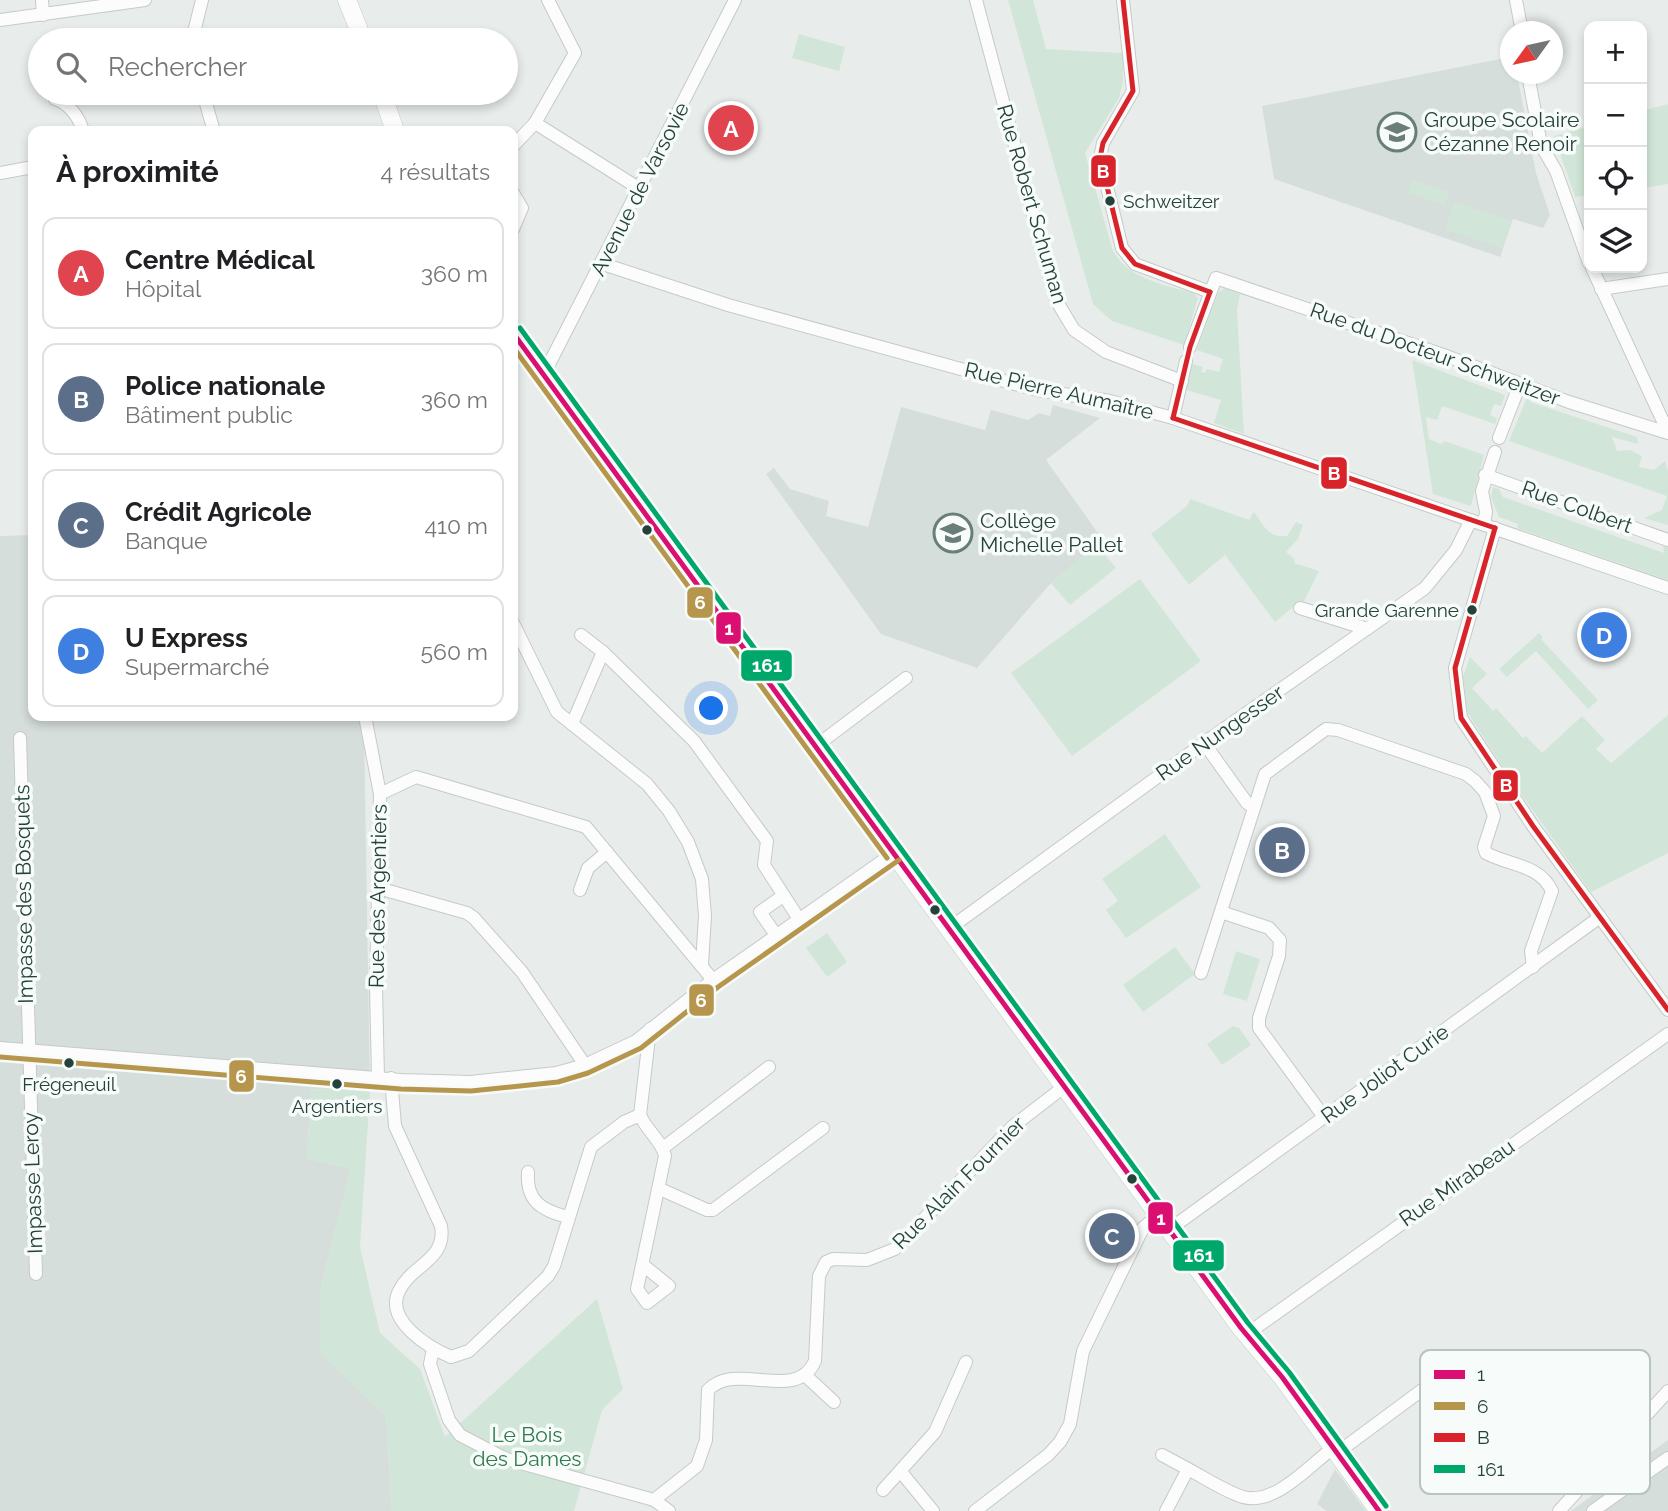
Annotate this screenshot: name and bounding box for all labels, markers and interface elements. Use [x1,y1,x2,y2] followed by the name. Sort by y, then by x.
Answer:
[1500,21,1563,84] north arrow
[1584,21,1647,273] map controls
[1584,21,1647,84] button: +
[28,28,518,105] search box
[52,48,90,86] icon: search
[108,52,247,82] text: Rechercher
[1584,84,1647,147] button: −
[585,98,694,280] street label: Avenue de Varsovie
[992,101,1073,307] street label: Rue Robert Schuman
[708,102,754,154] pin: A
[1424,107,1579,156] place label: Groupe Scolaire Cézanne Renoir
[1376,111,1418,153] school or university icon: Groupe Scolaire Cézanne Renoir
[1584,147,1647,210] button: locate
[56,154,219,189] text: À proximité
[1090,154,1117,188] line badge: B
[380,158,490,185] text: 4 résultats
[1097,160,1110,182] text: B
[1123,190,1220,212] place label: Schweitzer
[1103,194,1117,208] marker: Schweitzer
[1584,210,1647,273] button: layers
[125,245,315,275] text: Centre Médical
[73,260,89,287] text: A
[421,260,488,287] text: 360 m
[125,275,201,302] text: Hôpital
[1307,297,1564,411] street label: Rue du Docteur Schweitzer
[962,357,1156,424] street label: Rue Pierre Aumaître
[125,371,325,401] text: Police nationale
[73,386,89,413] text: B
[421,386,488,413] text: 360 m
[125,401,293,428] text: Bâtiment public
[1320,456,1348,490] line badge: B
[1328,462,1341,484] text: B
[1518,475,1636,538] street label: Rue Colbert
[125,497,312,527] text: Crédit Agricole
[980,508,1123,557] place label: Collège Michelle Pallet
[73,512,89,539] text: C
[425,512,488,539] text: 410 m
[932,512,974,554] school or university icon: Collège Michelle Pallet
[640,523,654,537] unlabelled marker
[125,527,208,554] text: Banque
[686,586,714,619] line badge: 6
[694,591,706,613] text: 6
[1315,599,1459,621] place label: Grande Garenne
[1465,603,1479,617] marker: Grande Garenne
[1581,609,1627,661] pin: D
[715,611,742,645] line badge: 1
[724,617,734,639] text: 1
[125,623,248,653] text: U Express
[73,638,89,665] text: D
[421,638,488,665] text: 560 m
[740,649,793,682] line badge: 161
[125,653,269,680] text: Supermarché
[752,654,782,676] text: 161
[1151,679,1289,786] street label: Rue Nungesser
[694,691,728,725] your location
[1492,769,1519,802] line badge: B
[1500,774,1513,796] text: B
[9,784,38,1004] street label: Impasse des Bosquets
[363,804,392,988] street label: Rue des Argentiers
[1259,824,1305,876] pin: B
[928,903,942,917] unlabelled marker
[688,983,715,1017] line badge: 6
[695,989,707,1011] text: 6
[1316,1019,1453,1128] street label: Rue Joliot Curie
[62,1056,76,1070] marker: Frégeneuil
[228,1059,255,1093] line badge: 6
[235,1065,247,1087] text: 6
[22,1073,117,1095] place label: Frégeneuil
[330,1077,344,1091] marker: Argentiers
[292,1095,382,1117] place label: Argentiers
[887,1111,1031,1254] street label: Rue Alain Fournier
[18,1112,47,1254] street label: Impasse Leroy
[1394,1134,1519,1231] street label: Rue Mirabeau
[1125,1172,1139,1186] unlabelled marker
[1147,1201,1174,1235] line badge: 1
[1156,1207,1166,1229] text: 1
[1089,1210,1135,1262] pin: C
[1172,1239,1225,1272] line badge: 161
[1184,1244,1214,1266] text: 161
[1420,1350,1650,1494] legend
[1477,1363,1485,1385] text: 1
[1477,1395,1488,1417] text: 6
[472,1422,582,1471] park label: Le Bois des Dames
[1477,1426,1490,1448] text: B
[1477,1458,1505,1480] text: 161

